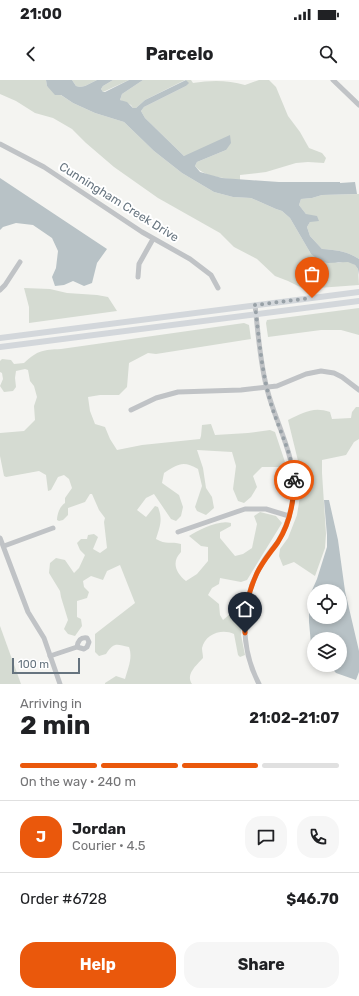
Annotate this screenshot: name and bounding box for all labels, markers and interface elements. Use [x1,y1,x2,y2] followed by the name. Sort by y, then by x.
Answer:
[20,5,62,23] text: 21:00
[20,43,42,65] icon: back
[145,43,214,65] text: Parcelo
[317,43,339,65] icon: search
[57,159,182,245] street label: Cunningham Creek Drive
[295,257,329,298] pin
[301,263,323,285] icon: bag
[274,460,314,500] courier
[283,469,305,491] icon: bike
[307,584,347,672] map controls
[307,584,347,624] button: locate
[228,592,262,633] pin
[234,598,256,620] icon: home
[307,632,347,672] button: layers
[12,656,80,675] scale bar
[18,658,49,671] text: 100 m
[20,696,82,711] text: Arriving in
[249,709,339,727] text: 21:02–21:07
[20,710,90,741] text: 2 min
[20,774,136,789] text: On the way · 240 m
[245,816,287,858] button: chat
[297,816,339,858] button: phone
[72,820,126,838] text: Jordan
[36,828,46,846] text: J
[72,838,146,853] text: Courier · 4.5
[20,890,107,908] text: Order #6728
[286,890,339,908] text: $46.70
[20,942,176,988] button: Help
[184,942,339,988] button: Share

